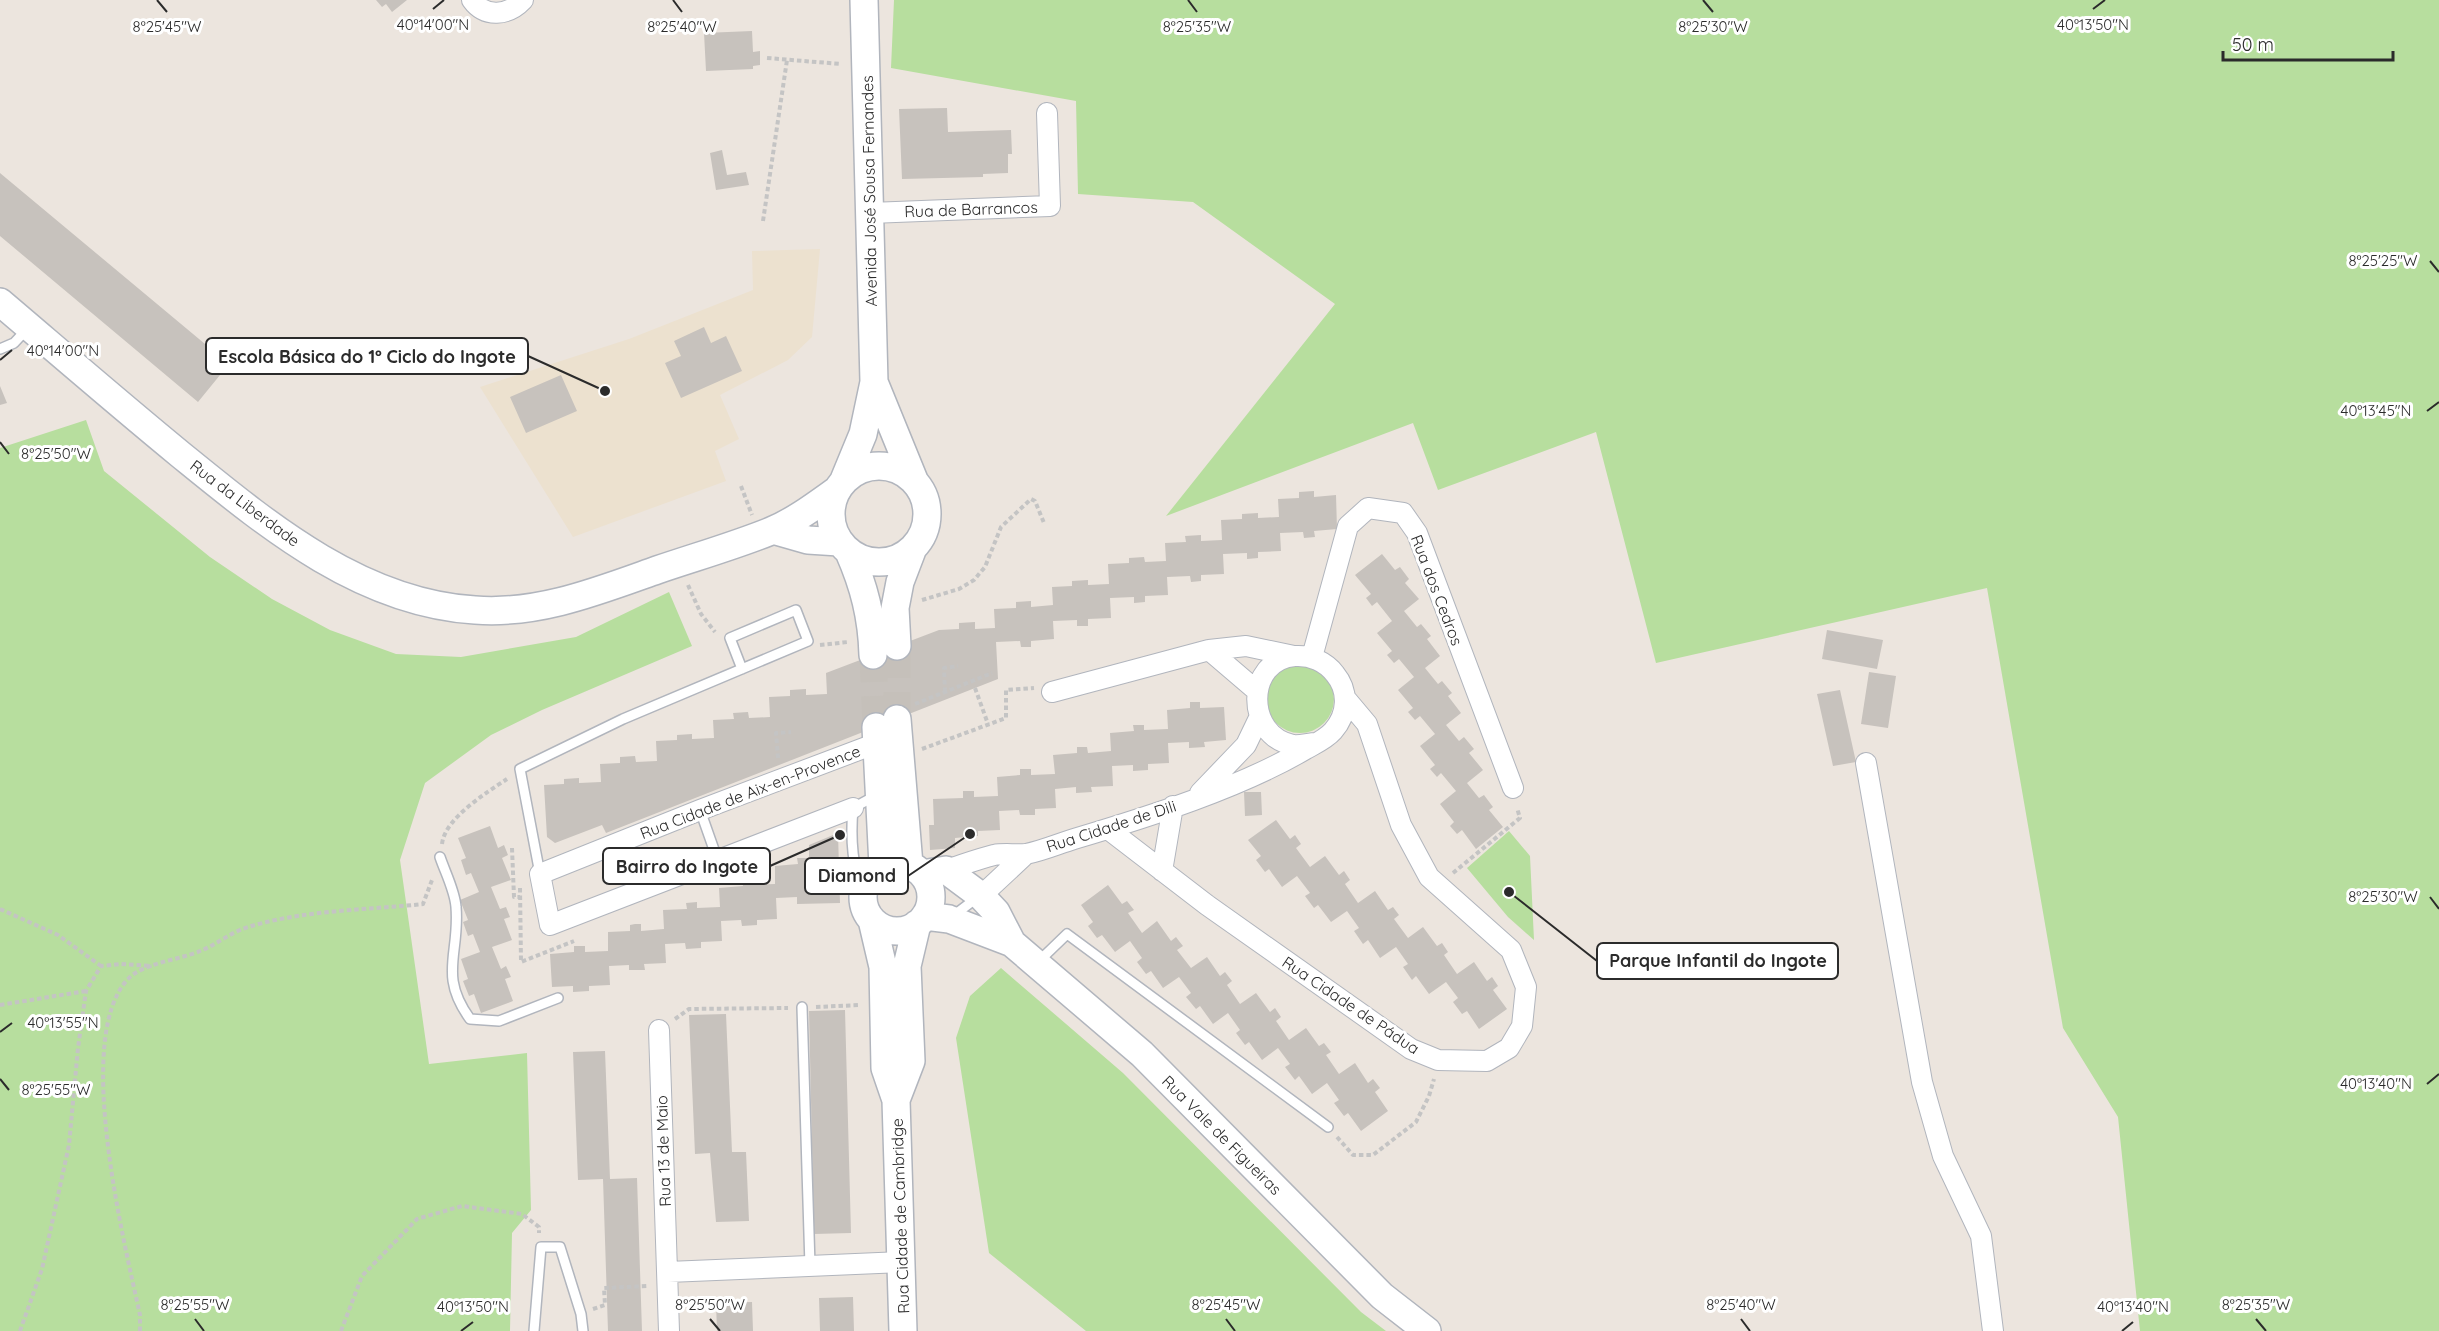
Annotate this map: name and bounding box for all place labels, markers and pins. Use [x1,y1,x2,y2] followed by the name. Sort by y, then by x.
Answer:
[206,338,528,374] callout: Escola Básica do 1º Ciclo do Ingote
[603,848,770,884] callout: Bairro do Ingote
[805,858,908,894] callout: Diamond
[1597,943,1838,979] callout: Parque Infantil do Ingote

